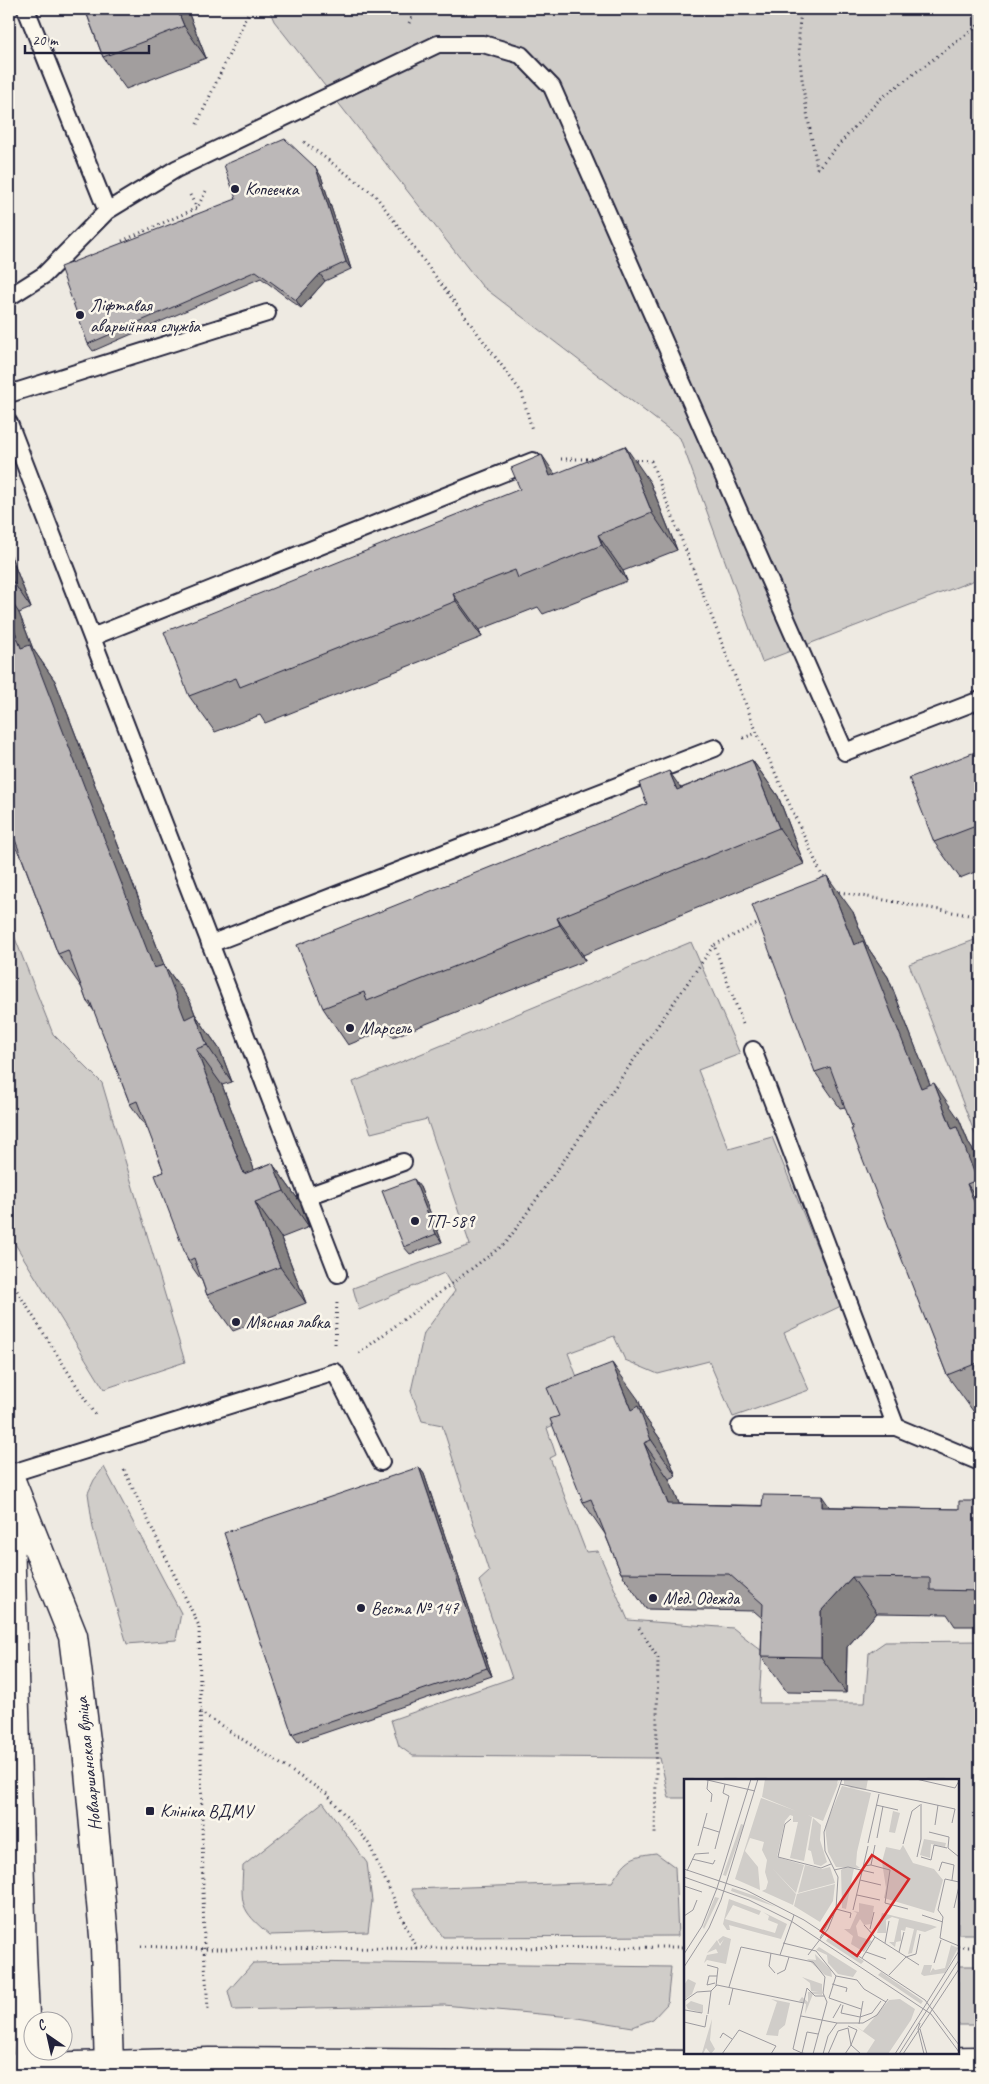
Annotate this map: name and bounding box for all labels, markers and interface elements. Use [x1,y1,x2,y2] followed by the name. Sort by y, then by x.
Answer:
[25,22,149,54] scale bar
[32,31,59,50] text: 20 m
[245,178,300,200] place label: Копеечка
[229,183,241,195] marker: Копеечка
[90,294,201,337] place label: Ліфтавая аварыйная служба
[74,309,86,321] marker: Ліфтавая аварыйная служба
[360,1017,413,1039] place label: Марсель
[344,1022,356,1034] marker: Марсель
[425,1210,476,1232] place label: ТП-589
[409,1215,421,1227] marker: ТП-589
[246,1311,332,1333] place label: Мясная лавка
[230,1316,242,1328] marker: Мясная лавка
[663,1587,741,1609] place label: Мед. Одежда
[647,1592,659,1604] marker: Мед. Одежда
[371,1597,459,1619] place label: Веста № 147
[355,1602,367,1614] marker: Веста № 147
[70,1695,106,1832] street label: Новааршанская вуліца
[684,1779,959,2054] inset map
[160,1800,256,1822] place label: Клініка ВДМУ
[144,1805,156,1817] marker: Клініка ВДМУ
[22,2012,72,2062] north arrow
[33,2015,50,2035] text: С

